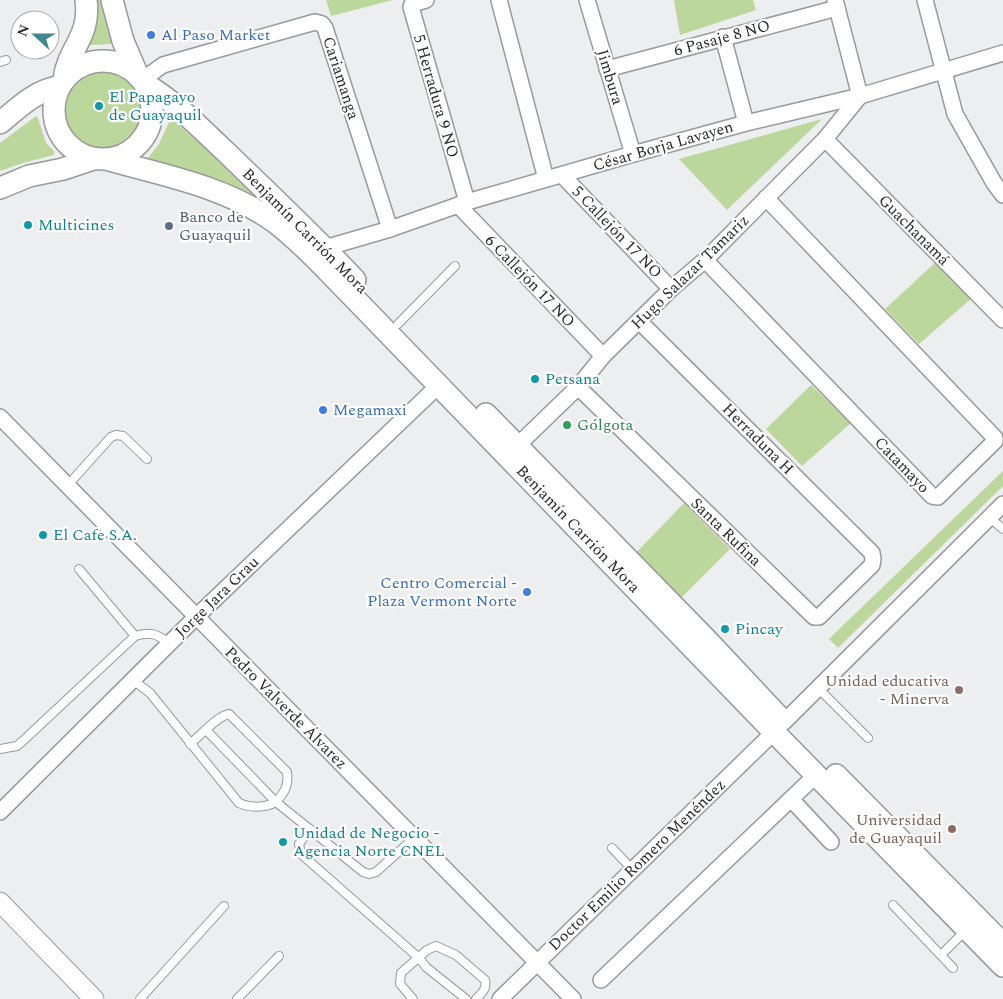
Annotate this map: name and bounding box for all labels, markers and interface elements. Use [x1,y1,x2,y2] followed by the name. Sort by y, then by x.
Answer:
[10,10,60,60] north arrow
[671,14,773,62] street label: 6 Pasaje 8 NO
[11,21,35,40] text: N
[161,23,271,47] place label: Al Paso Market
[145,29,157,41] marker: Al Paso Market
[407,31,465,161] street label: 5 Herradura 9 NO
[316,34,366,123] street label: Cariamanga
[590,46,630,108] street label: Jimbura
[109,85,202,127] place label: El Papagayo de Guayaquil
[93,100,105,112] marker: El Papagayo de Guayaquil
[590,114,736,178] street label: César Borja Lavayen
[236,162,374,300] street label: Benjamín Carrión Mora
[566,180,668,284] street label: 5 Callejón 17 NO
[873,189,955,271] street label: Guachanamá
[179,205,251,247] place label: Banco de Guayaquil
[625,209,755,335] street label: Hugo Salazar Tamariz
[38,213,114,237] place label: Multicines
[22,219,34,231] marker: Multicines
[163,220,175,232] marker: Banco de Guayaquil
[479,229,581,333] street label: 6 Callejón 17 NO
[545,367,600,391] place label: Petsana
[529,373,541,385] marker: Petsana
[333,398,407,422] place label: Megamaxi
[717,398,799,480] street label: Herraduna H
[317,404,329,416] marker: Megamaxi
[577,413,634,437] place label: Gólgota
[561,419,573,431] marker: Gólgota
[869,431,935,499] street label: Catamayo
[510,460,646,599] street label: Benjamín Carrión Mora
[685,492,767,572] street label: Santa Rufina
[53,523,137,547] place label: El Cafe S.A.
[37,529,49,541] marker: El Cafe S.A.
[170,551,264,643] street label: Jorge Jara Grau
[367,571,517,613] place label: Centro Comercial - Plaza Vermont Norte
[521,586,533,598] marker: Centro Comercial - Plaza Vermont Norte
[735,617,784,641] place label: Pincay
[719,623,731,635] marker: Pincay
[219,641,353,775] street label: Pedro Valverde Álvarez
[825,669,949,711] place label: Unidad educativa - Minerva
[953,684,965,696] marker: Unidad educativa - Minerva
[543,774,731,956] street label: Doctor Emilio Romero Menéndez
[849,808,942,850] place label: Universidad de Guayaquil
[293,821,445,863] place label: Unidad de Negocio - Agencia Norte CNEL
[946,823,958,835] marker: Universidad de Guayaquil
[277,836,289,848] marker: Unidad de Negocio - Agencia Norte CNEL

